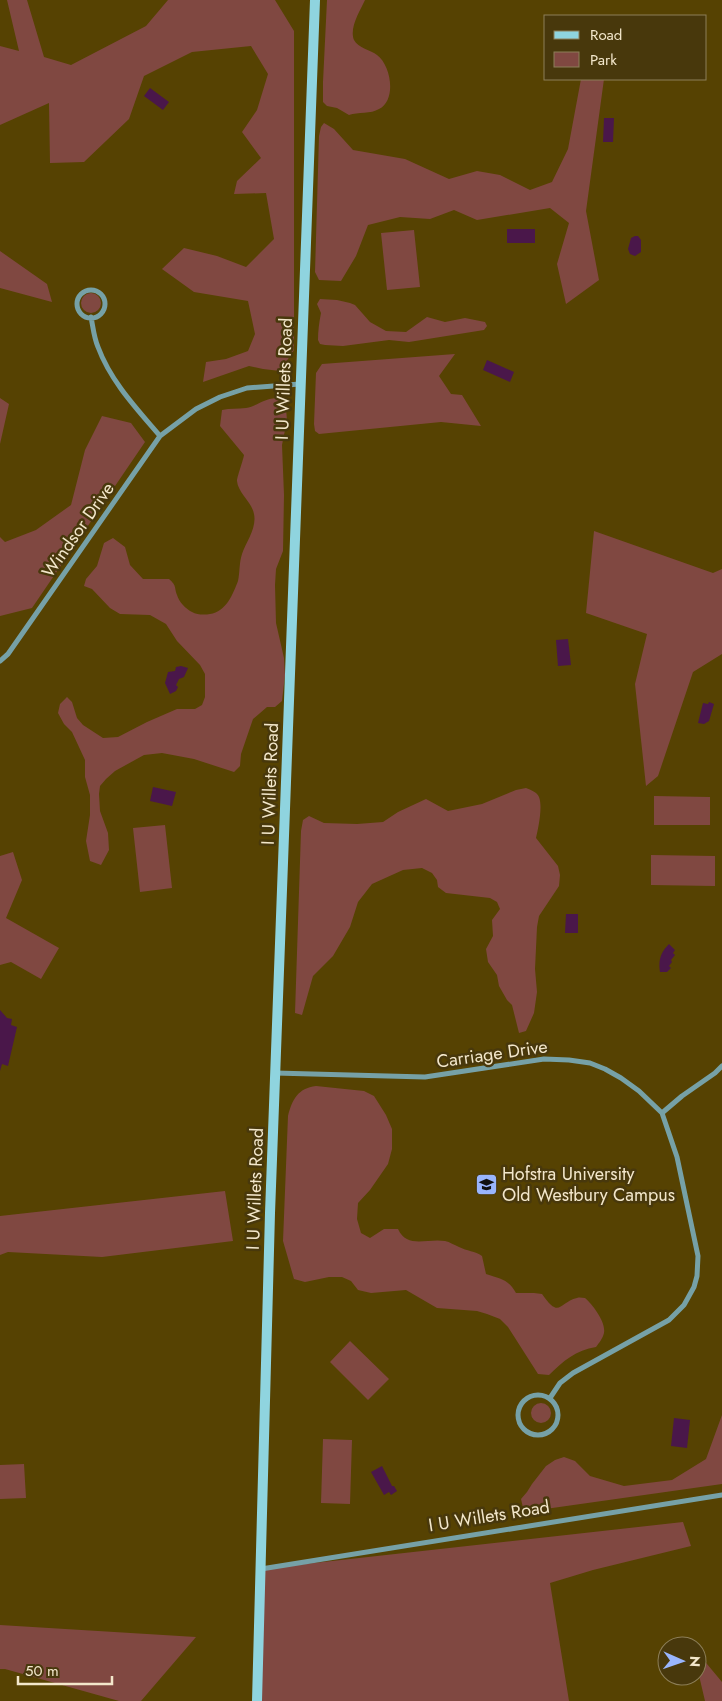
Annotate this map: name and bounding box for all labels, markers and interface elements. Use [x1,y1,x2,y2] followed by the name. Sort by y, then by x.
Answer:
[544,15,707,80] legend
[590,24,622,46] text: Road
[590,49,617,71] text: Park
[269,317,299,441] street label: I U Willets Road
[36,477,120,583] street label: Windsor Drive
[255,722,285,846] street label: I U Willets Road
[435,1033,549,1075] street label: Carriage Drive
[240,1127,270,1251] street label: I U Willets Road
[502,1161,675,1208] place label: Hofstra University Old Westbury Campus
[474,1172,498,1196] school or university icon: Hofstra University Old Westbury Campus
[427,1494,551,1538] street label: I U Willets Road
[657,1636,707,1686] north arrow
[18,1654,111,1686] scale bar
[685,1656,705,1667] text: N
[25,1660,59,1682] text: 50 m

